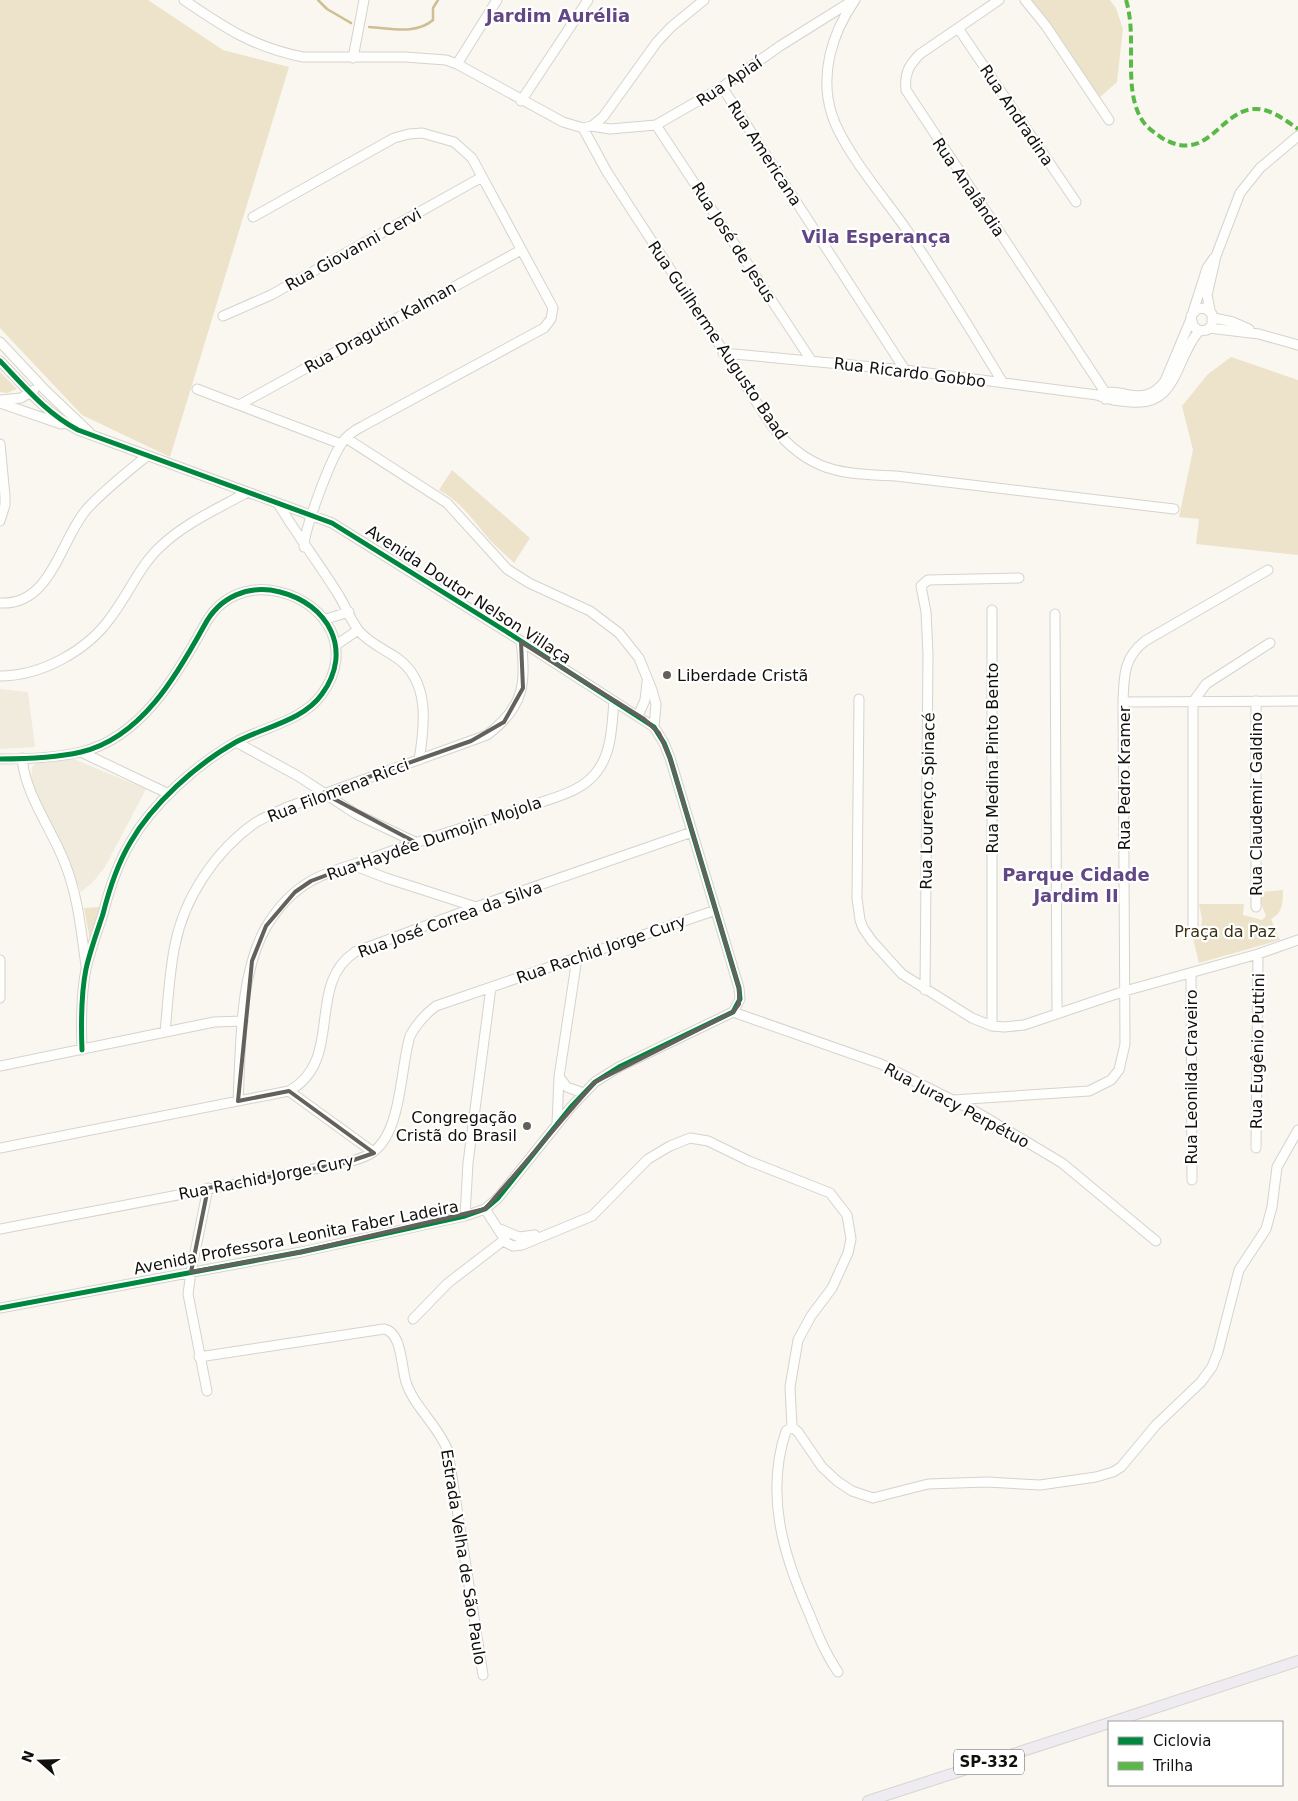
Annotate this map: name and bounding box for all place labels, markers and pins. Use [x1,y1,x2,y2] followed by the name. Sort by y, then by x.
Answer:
[677,666,808,685] place label: Liberdade Cristã
[661,669,673,681] marker: Liberdade Cristã
[396,1108,517,1145] place label: Congregação Cristã do Brasil
[521,1120,533,1132] marker: Congregação Cristã do Brasil

